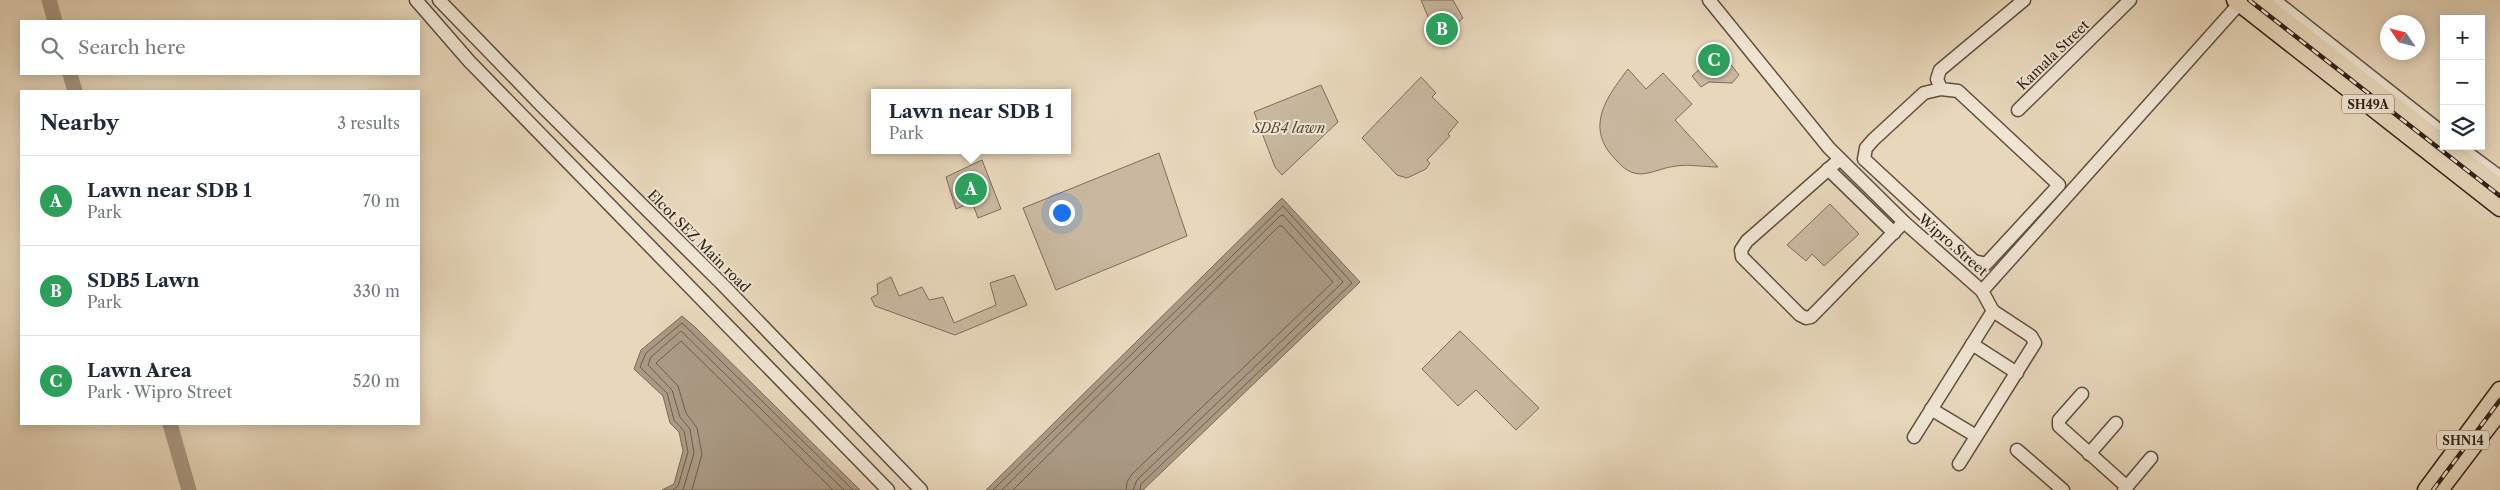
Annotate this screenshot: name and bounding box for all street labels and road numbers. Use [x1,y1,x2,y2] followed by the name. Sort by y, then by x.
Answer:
[2013,16,2093,94] street label: Kamala Street
[2342,95,2394,114] road number: SH49A
[644,186,755,297] street label: Elcot SEZ Main road
[1914,209,1991,280] street label: Wipro Street
[2437,430,2489,450] road number: SHN14

